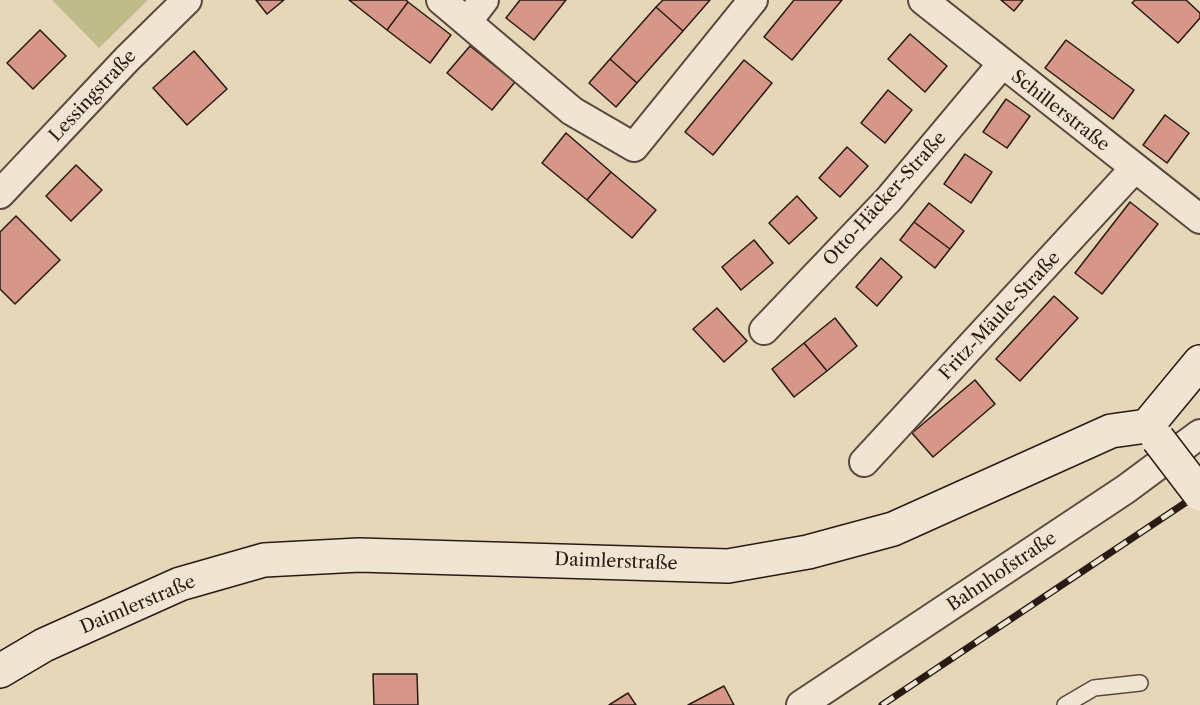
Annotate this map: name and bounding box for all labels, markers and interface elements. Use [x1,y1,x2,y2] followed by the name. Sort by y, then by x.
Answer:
[45,46,141,146] street label: Lessingstraße
[1006,66,1114,156] street label: Schillerstraße
[819,128,951,270] street label: Otto-Häcker-Straße
[935,247,1065,385] street label: Fritz-Mäule-Straße
[943,528,1061,616] street label: Bahnhofstraße
[554,549,678,575] street label: Daimlerstraße
[77,571,199,639] street label: Daimlerstraße

